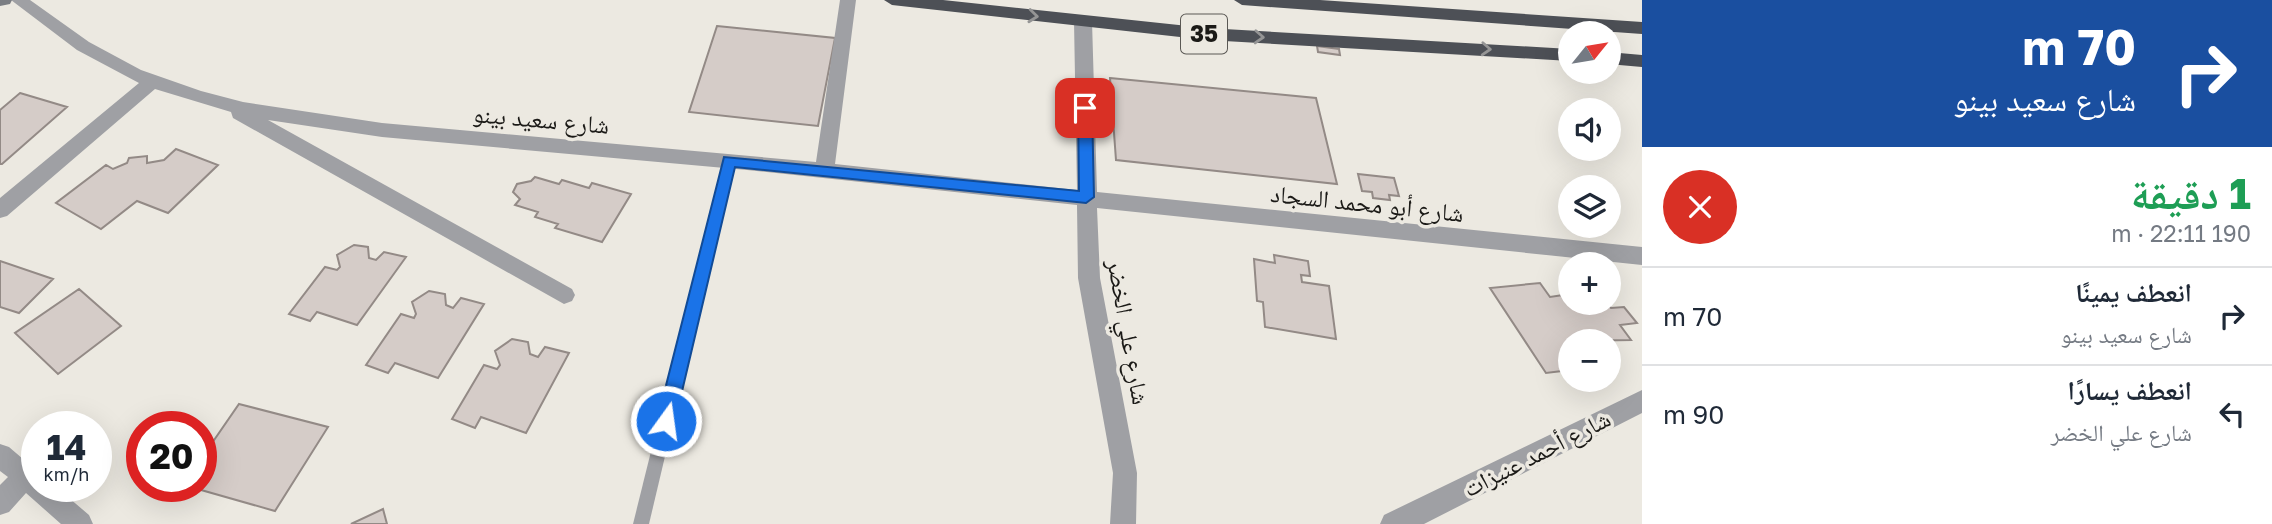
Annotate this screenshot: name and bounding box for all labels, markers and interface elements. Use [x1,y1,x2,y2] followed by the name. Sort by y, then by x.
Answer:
[1027,8,1038,23] one-way arrow
[1181,14,1227,54] road number: 35
[2022,17,2136,76] text: 70 m
[1558,21,1620,84] north arrow
[1558,21,1621,392] map controls
[2160,28,2251,119] icon: right
[1254,30,1265,45] one-way arrow
[1481,42,1492,57] one-way arrow
[1055,78,1115,138] pin
[1954,80,2136,118] text: شارع سعيد بينو
[1066,89,1104,127] icon: arrive
[472,98,611,141] street label: شارع سعيد بينو
[1558,98,1621,161] button: sound
[2131,168,2251,218] text: 1 دقيقة
[1663,170,1737,244] button: close
[1558,175,1621,238] button: layers
[1269,178,1465,229] street label: شارع أبو محمد السجاد
[2111,219,2251,247] text: 190 m · 22:11
[1558,252,1621,315] button: +
[1096,256,1157,408] street label: شارع علي الخضر
[2075,277,2192,308] text: انعطف يمينًا
[2213,297,2251,335] icon: right
[1663,301,1722,332] text: 70 m
[2061,320,2192,348] text: شارع سعيد بينو
[1558,329,1621,392] button: −
[2068,375,2192,406] text: انعطف يسارًا
[629,384,703,458] position arrow
[2213,395,2251,433] icon: left
[1663,399,1724,430] text: 90 m
[1458,403,1616,504] street label: شارع أحمد عنيزات
[126,411,217,502] speed limit sign: 20
[2051,418,2192,446] text: شارع علي الخضر
[47,426,86,468] text: 14
[44,463,89,485] text: km/h

